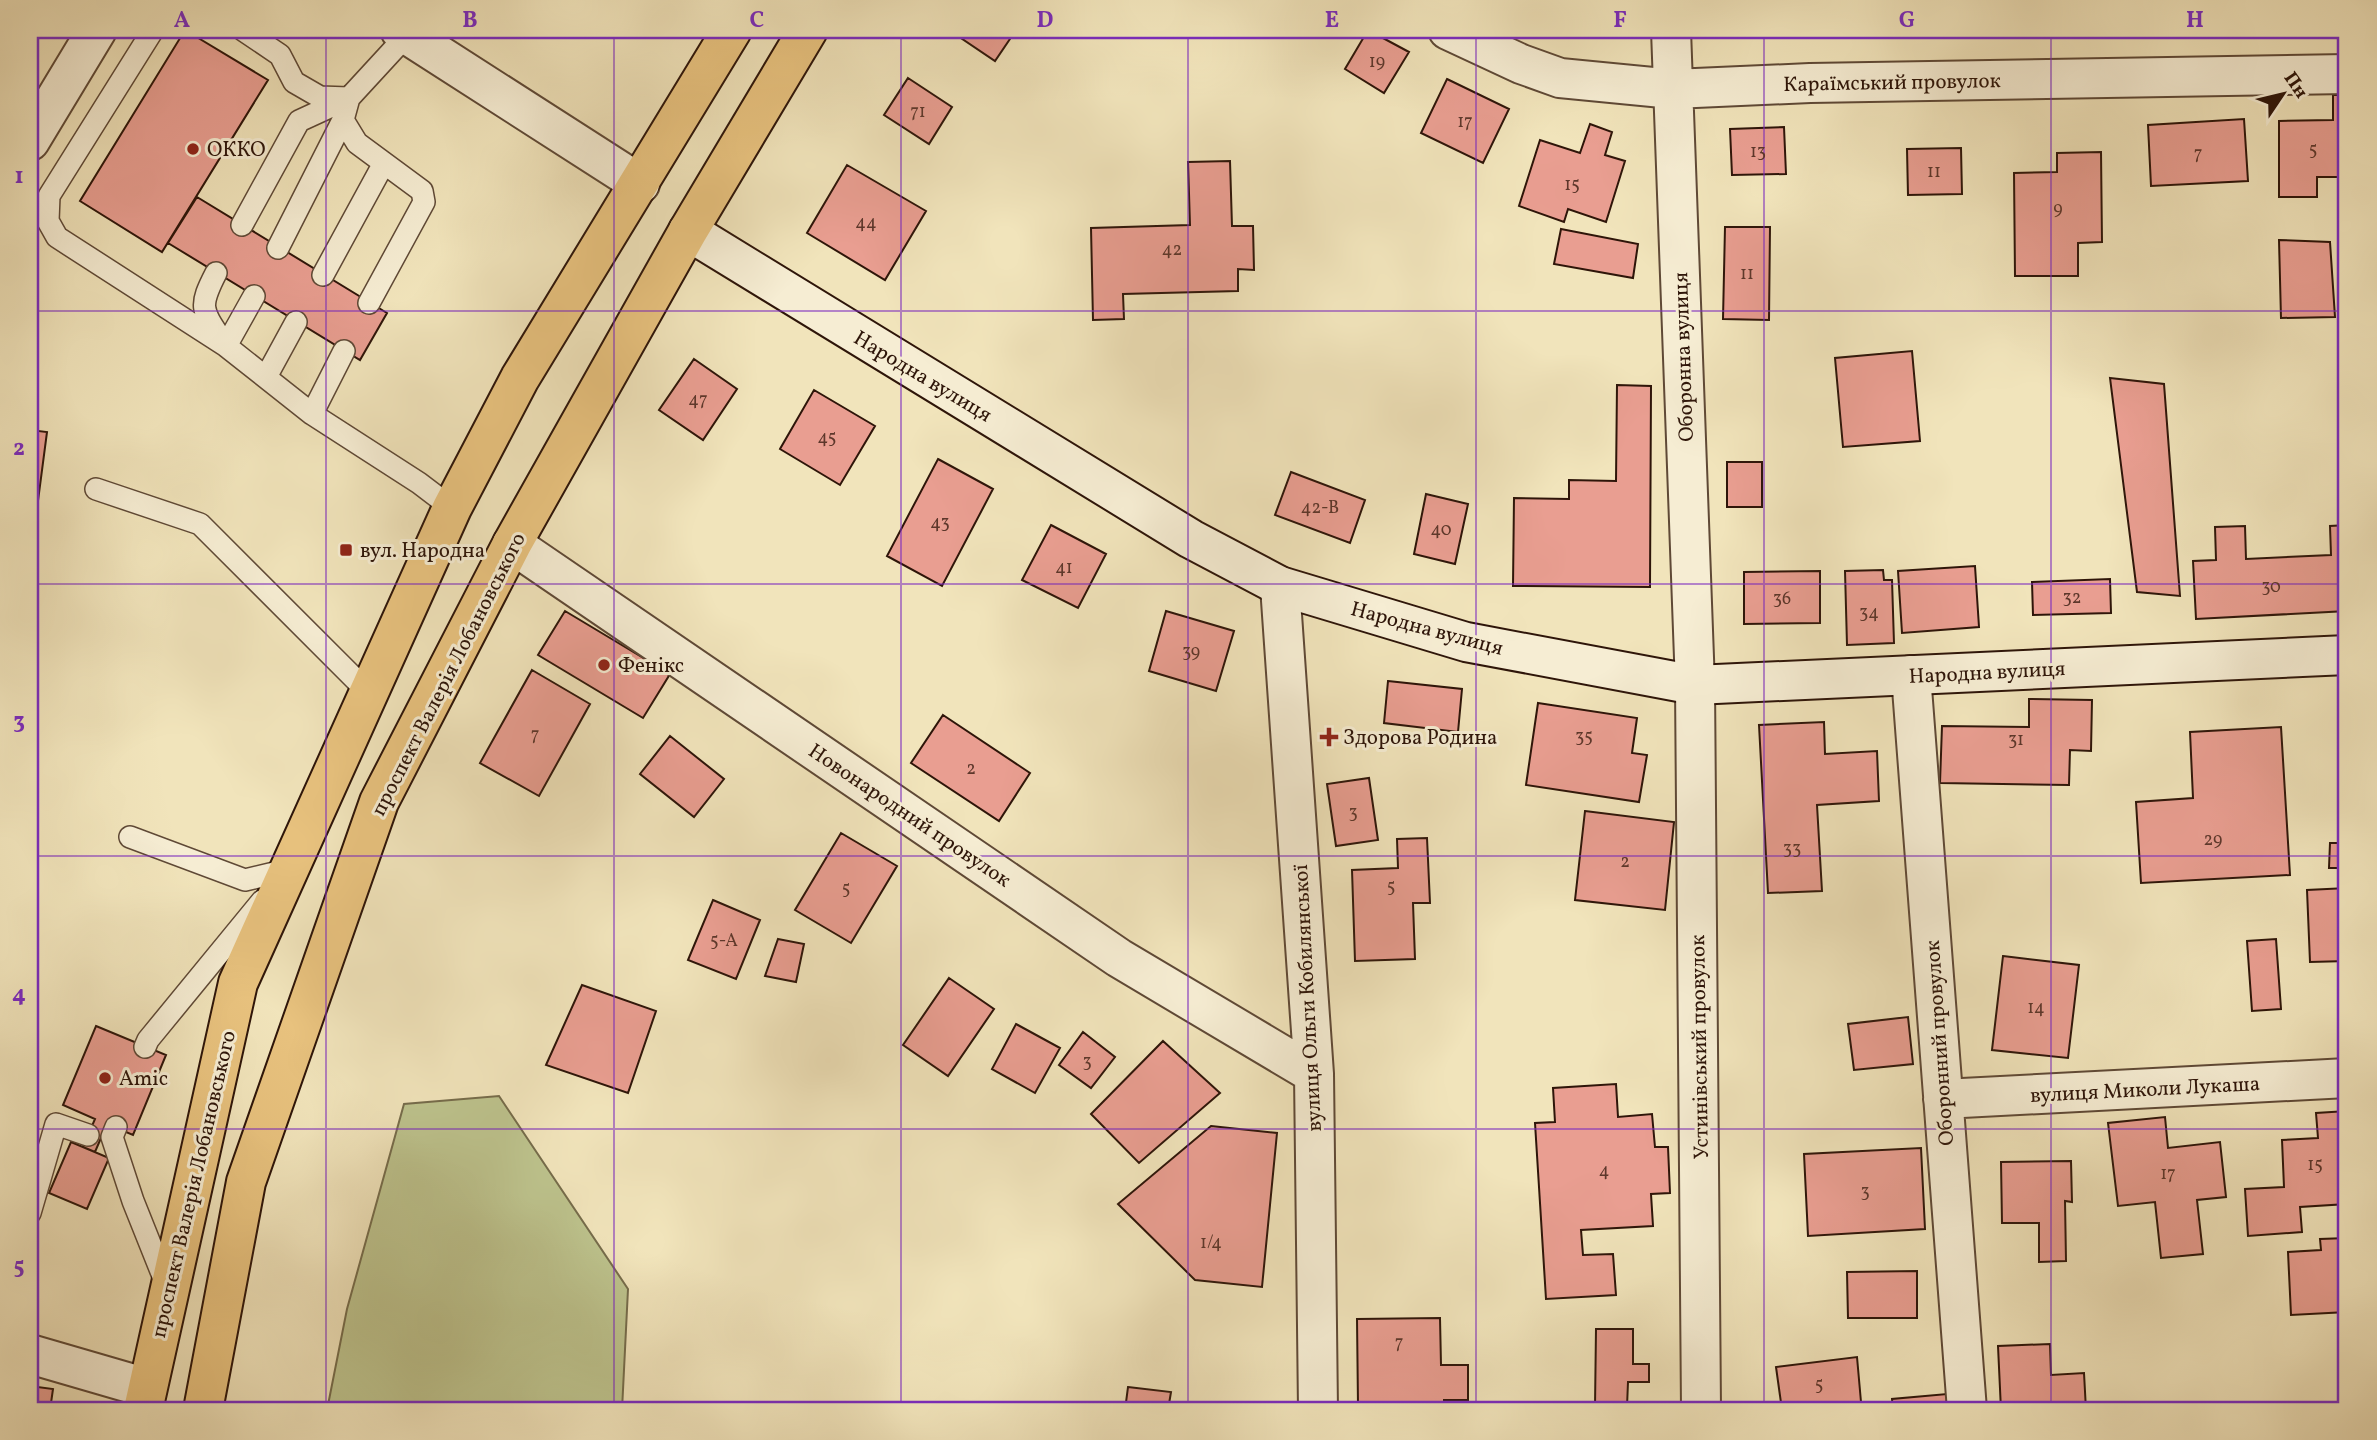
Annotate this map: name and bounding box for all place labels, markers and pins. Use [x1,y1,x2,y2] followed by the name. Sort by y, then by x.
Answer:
[207,136,266,165] place label: ОККО
[185,141,201,157] marker: ОККО
[360,537,485,566] place label: вул. Народна
[338,542,354,558] marker: вул. Народна
[618,652,684,681] place label: Фенікс
[596,657,612,673] marker: Фенікс
[1343,724,1497,753] place label: Здорова Родина
[1321,729,1337,745] marker: Здорова Родина
[119,1065,168,1094] place label: Amic
[97,1070,113,1086] marker: Amic

